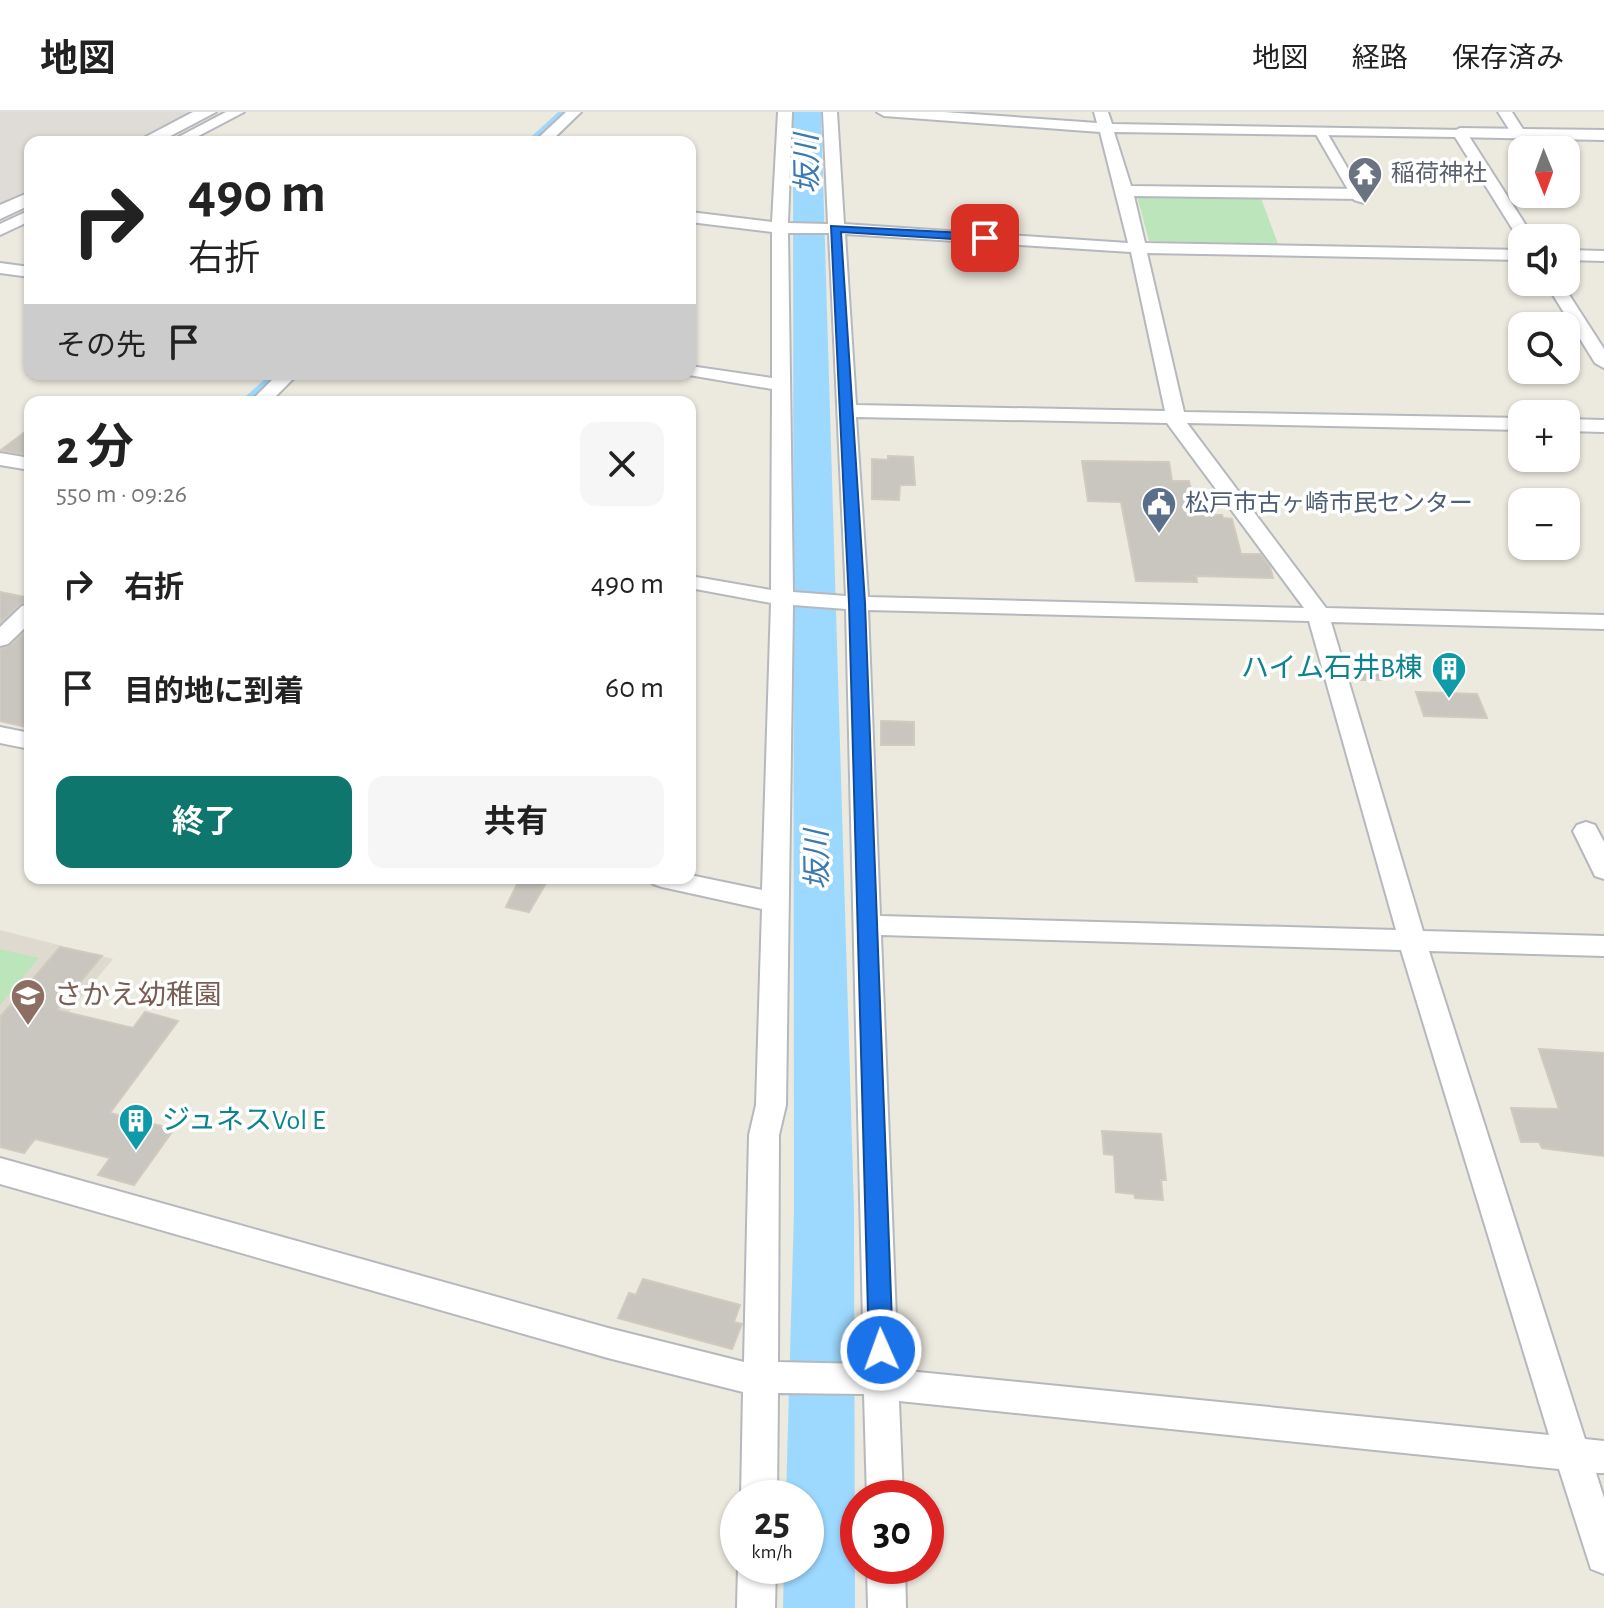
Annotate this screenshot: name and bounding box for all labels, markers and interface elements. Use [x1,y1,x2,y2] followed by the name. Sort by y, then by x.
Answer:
[40,41,116,79] text: 地図
[1252,45,1308,73] text: 地図
[1352,45,1408,73] text: 経路
[1452,45,1564,73] text: 保存済み
[790,131,824,194] water label: 坂川
[1508,136,1580,208] north arrow
[1508,136,1580,560] map controls
[1346,155,1384,205] temple icon: 稲荷神社
[1391,160,1487,186] place label: 稲荷神社
[188,166,326,222] text: 490 m
[56,168,160,272] icon: right
[951,204,1019,272] pin
[963,216,1007,260] icon: arrive
[1508,224,1580,296] button: sound
[188,241,260,277] text: 右折
[1508,312,1580,384] button: search
[162,320,206,364] icon: arrive
[56,331,146,361] text: その先
[1508,400,1580,472] button: +
[580,422,664,506] button: close
[56,425,134,473] text: 2 分
[56,481,187,507] text: 550 m · 09:26
[1140,485,1178,535] public building icon: 松戸市古ヶ崎市民センター
[1508,488,1580,560] button: −
[1185,490,1473,516] place label: 松戸市古ヶ崎市民センター
[56,562,100,606] icon: right
[591,569,664,599] text: 490 m
[124,573,184,603] text: 右折
[1430,650,1468,700] building icon: ハイム石井B棟
[1241,653,1423,683] place label: ハイム石井B棟
[56,666,100,710] icon: arrive
[605,673,664,703] text: 60 m
[124,677,304,707] text: 目的地に到着
[56,776,352,868] button: 終了
[368,776,664,868] button: 共有
[800,827,834,890] water label: 坂川
[9,977,47,1027] school or university icon: さかえ幼稚園
[54,980,222,1010] place label: さかえ幼稚園
[117,1102,155,1152] building icon: ジュネスVol E
[162,1106,325,1135] place label: ジュネスVol E
[839,1308,923,1392] position arrow
[840,1480,944,1584] speed limit sign: 30
[754,1502,790,1542] text: 25
[751,1542,793,1562] text: km/h

